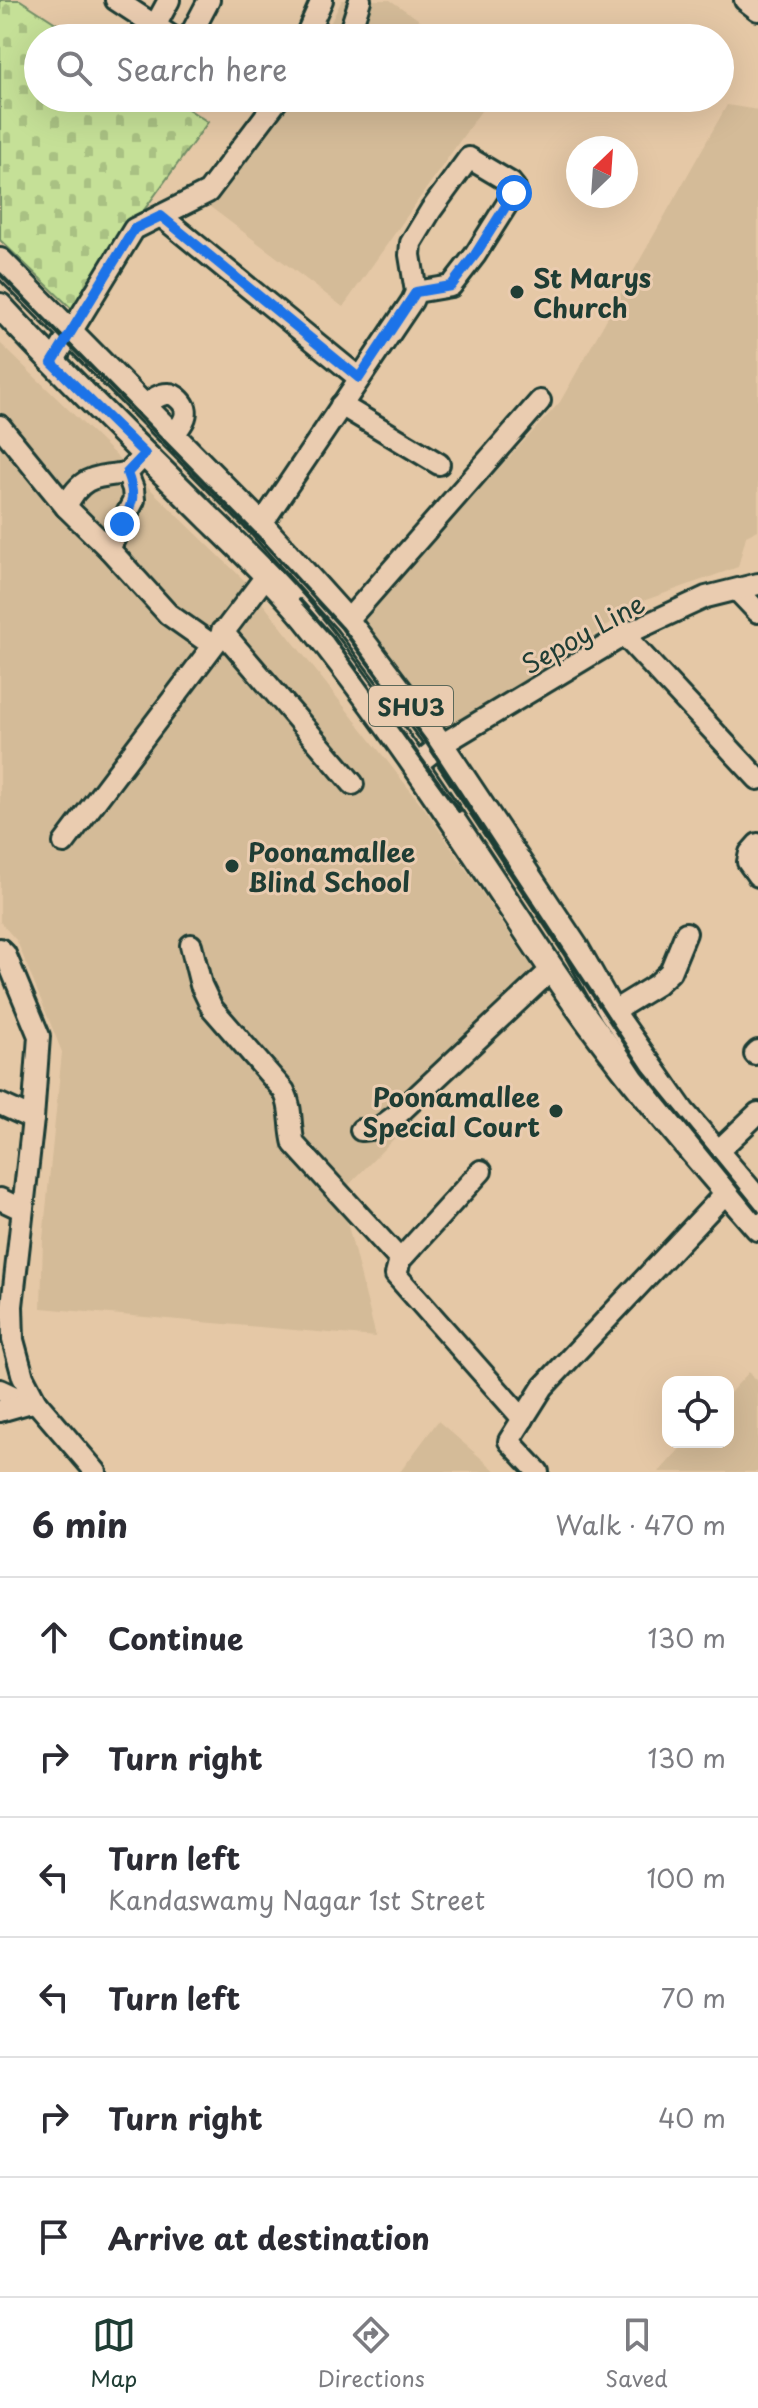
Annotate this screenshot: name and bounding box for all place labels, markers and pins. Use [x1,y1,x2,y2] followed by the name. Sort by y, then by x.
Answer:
[533,258,651,327] place label: St Marys Church
[508,283,526,301] marker: St Marys Church
[248,832,415,901] place label: Poonamallee Blind School
[223,857,241,875] marker: Poonamallee Blind School
[362,1077,540,1146] place label: Poonamallee Special Court
[547,1102,565,1120] marker: Poonamallee Special Court

